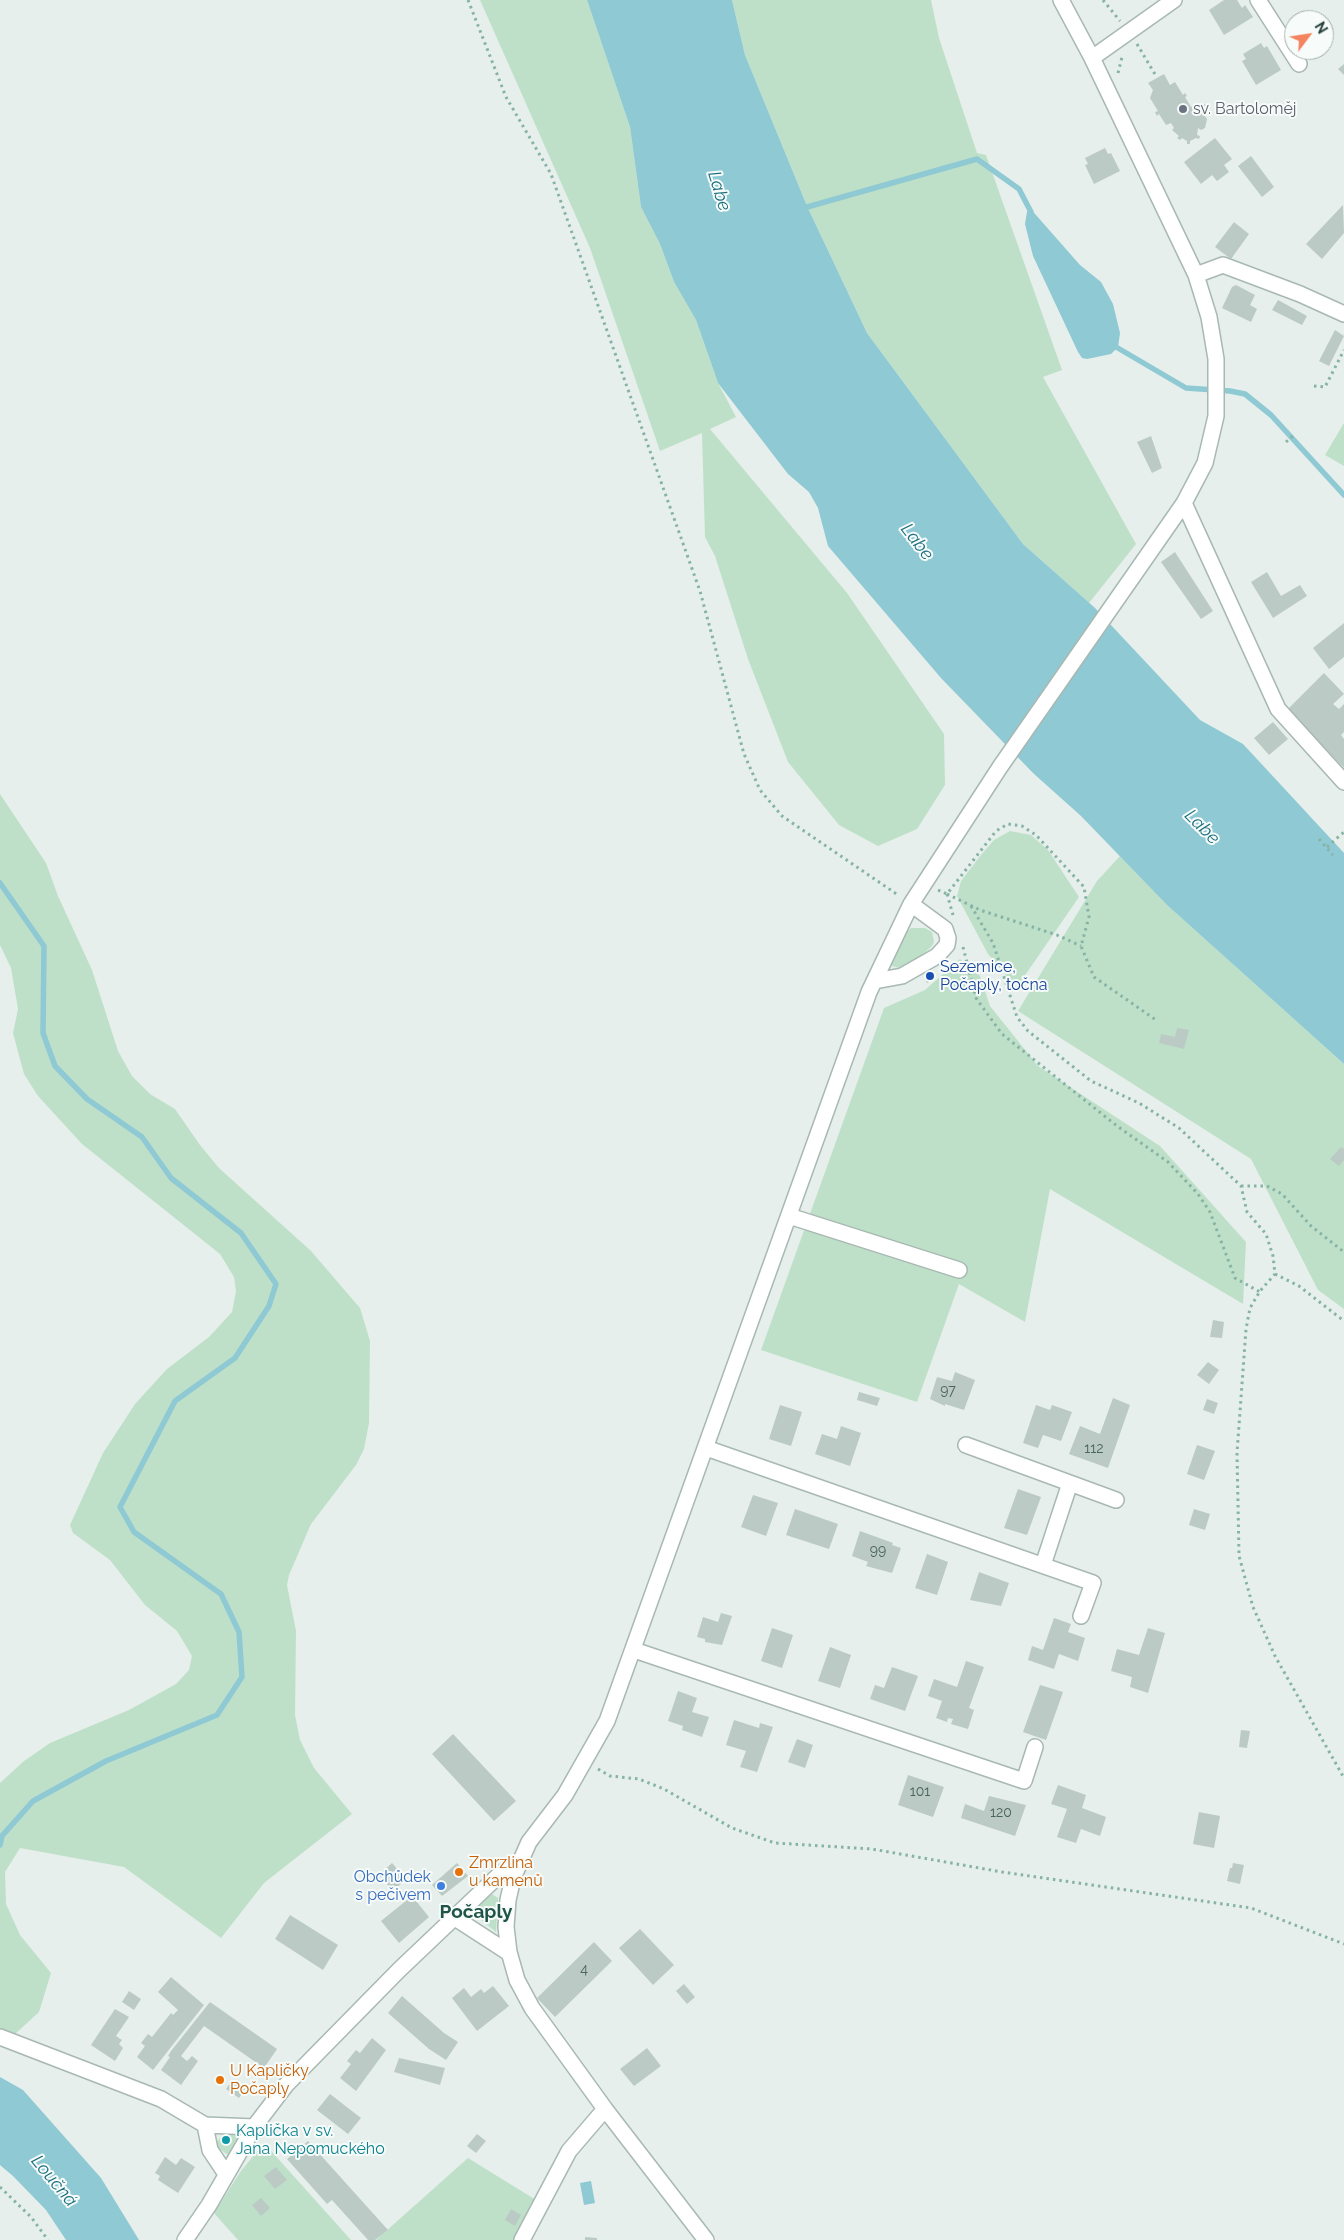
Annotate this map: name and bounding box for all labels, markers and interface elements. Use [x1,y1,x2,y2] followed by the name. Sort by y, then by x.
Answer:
[1284,10,1334,60] north arrow
[1311,19,1331,36] text: N
[1193,99,1296,119] place label: sv. Bartoloměj
[1177,103,1189,115] marker: sv. Bartoloměj
[703,168,735,214] water label: Labe
[896,519,938,565] water label: Labe
[1180,805,1224,849] water label: Labe
[940,957,1047,995] place label: Sezemice, Počaply, točna
[924,970,936,982] marker: Sezemice, Počaply, točna
[940,1383,956,1399] house number: 97
[1084,1441,1104,1457] house number: 112
[870,1543,886,1559] house number: 99
[910,1784,930,1800] house number: 101
[990,1805,1012,1821] house number: 120
[469,1853,543,1891] place label: Zmrzlina u kamenů
[453,1866,465,1878] marker: Zmrzlina u kamenů
[354,1867,431,1905] place label: Obchůdek s pečivem
[435,1880,447,1892] marker: Obchůdek s pečivem
[440,1901,512,1923] district label: Počaply
[580,1962,588,1978] house number: 4
[230,2061,309,2099] place label: U Kapličky Počaply
[214,2074,226,2086] marker: U Kapličky Počaply
[236,2121,385,2159] place label: Kaplička v sv. Jana Nepomuckého
[220,2134,232,2146] marker: Kaplička v sv. Jana Nepomuckého
[26,2151,82,2211] water label: Loučná

